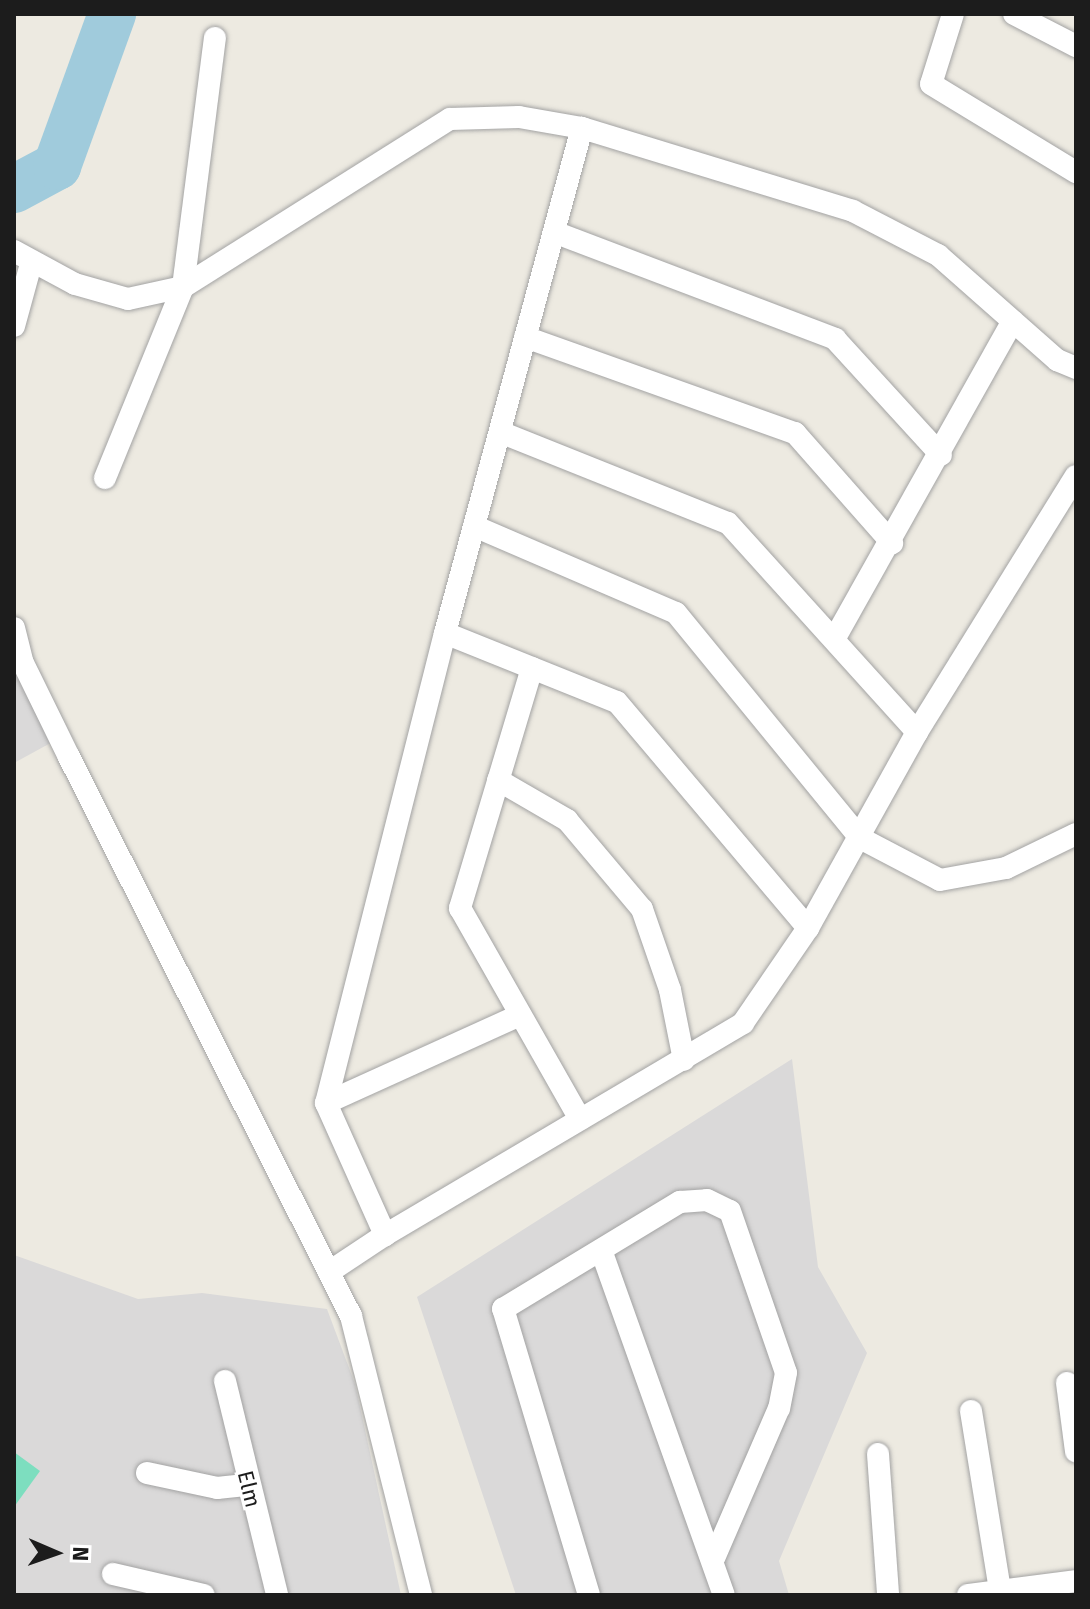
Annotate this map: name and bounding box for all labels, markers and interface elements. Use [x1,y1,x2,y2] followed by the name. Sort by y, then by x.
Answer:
[232,1468,266,1510] street label: Elm
[16,1513,96,1593] north arrow
[67,1546,94,1562] text: N

